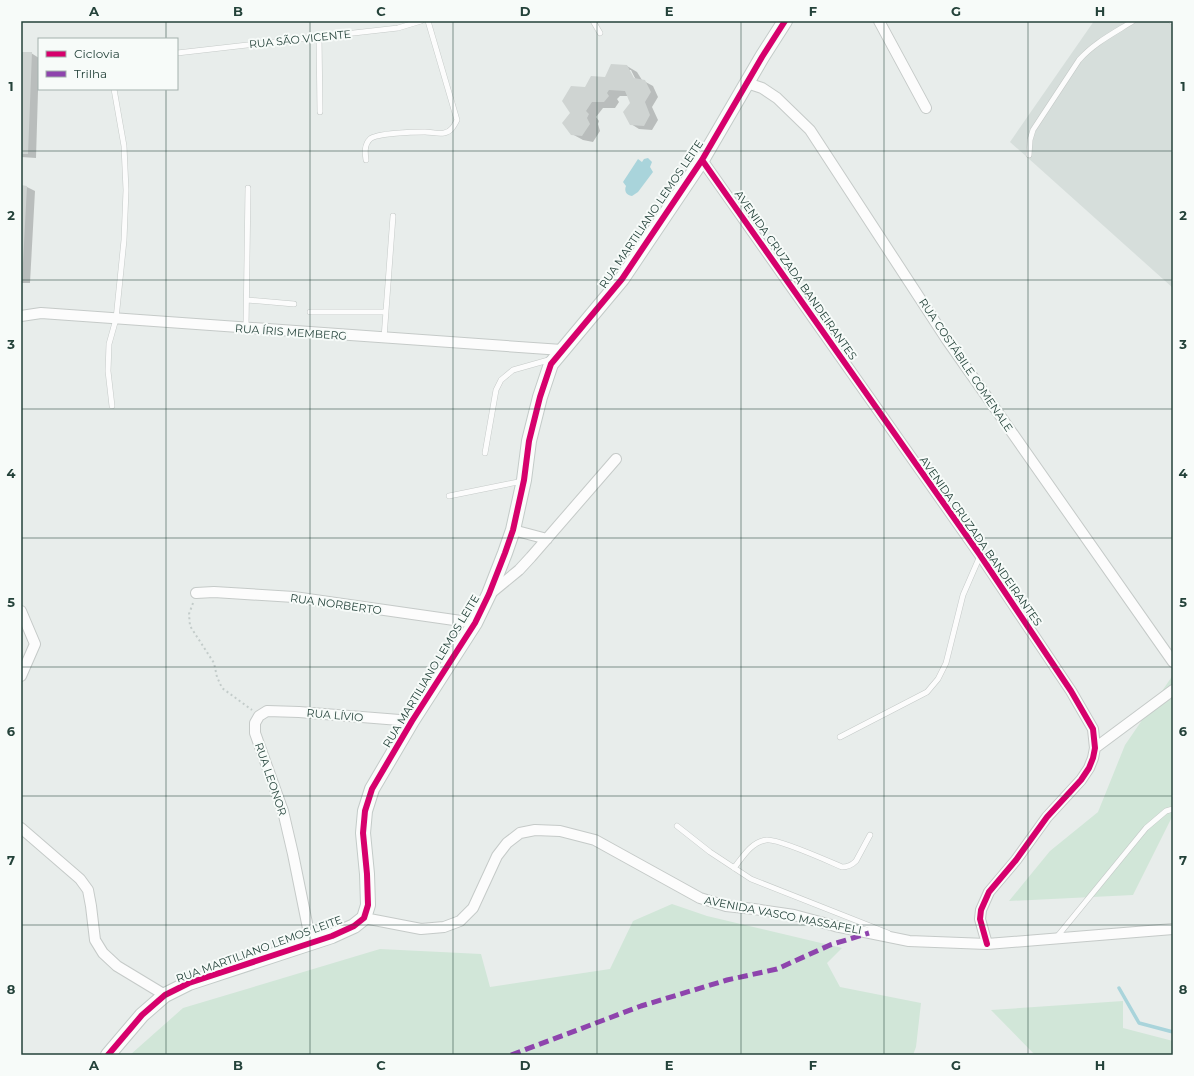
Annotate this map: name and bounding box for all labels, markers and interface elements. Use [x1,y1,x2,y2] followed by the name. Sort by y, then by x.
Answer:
[88,3,100,19] text: A
[233,3,243,19] text: B
[376,3,386,19] text: C
[520,3,531,19] text: D
[665,3,674,19] text: E
[809,3,817,19] text: F
[951,3,961,19] text: G
[1095,3,1105,19] text: H
[248,27,352,51] street label: RUA SÃO VICENTE
[38,38,178,90] legend
[74,46,120,61] text: Ciclovia
[74,66,107,81] text: Trilha
[8,78,14,94] text: 1
[1180,78,1186,94] text: 1
[596,137,706,291] street label: RUA MARTILIANO LEMOS LEITE
[732,188,860,363] street label: AVENIDA CRUZADA BANDEIRANTES
[7,207,15,223] text: 2
[1179,207,1187,223] text: 2
[916,296,1016,434] street label: RUA COSTÁBILE COMENALE
[235,321,347,343] street label: RUA ÍRIS MEMBERG
[6,336,15,352] text: 3
[1178,336,1187,352] text: 3
[917,454,1045,629] street label: AVENIDA CRUZADA BANDEIRANTES
[7,465,16,481] text: 4
[1179,465,1188,481] text: 4
[289,591,383,617] street label: RUA NORBERTO
[380,592,482,750] street label: RUA MARTILIANO LEMOS LEITE
[7,594,15,610] text: 5
[1179,594,1187,610] text: 5
[306,706,364,724] street label: RUA LÍVIO
[7,723,16,739] text: 6
[1179,723,1188,739] text: 6
[252,741,290,817] street label: RUA LEONOR
[7,852,15,868] text: 7
[1179,852,1187,868] text: 7
[703,893,863,937] street label: AVENIDA VASCO MASSAFELI
[174,912,344,986] street label: RUA MARTILIANO LEMOS LEITE
[7,981,16,997] text: 8
[1179,981,1188,997] text: 8
[88,1057,100,1073] text: A
[233,1057,243,1073] text: B
[376,1057,386,1073] text: C
[520,1057,531,1073] text: D
[665,1057,674,1073] text: E
[809,1057,817,1073] text: F
[951,1057,961,1073] text: G
[1095,1057,1105,1073] text: H

